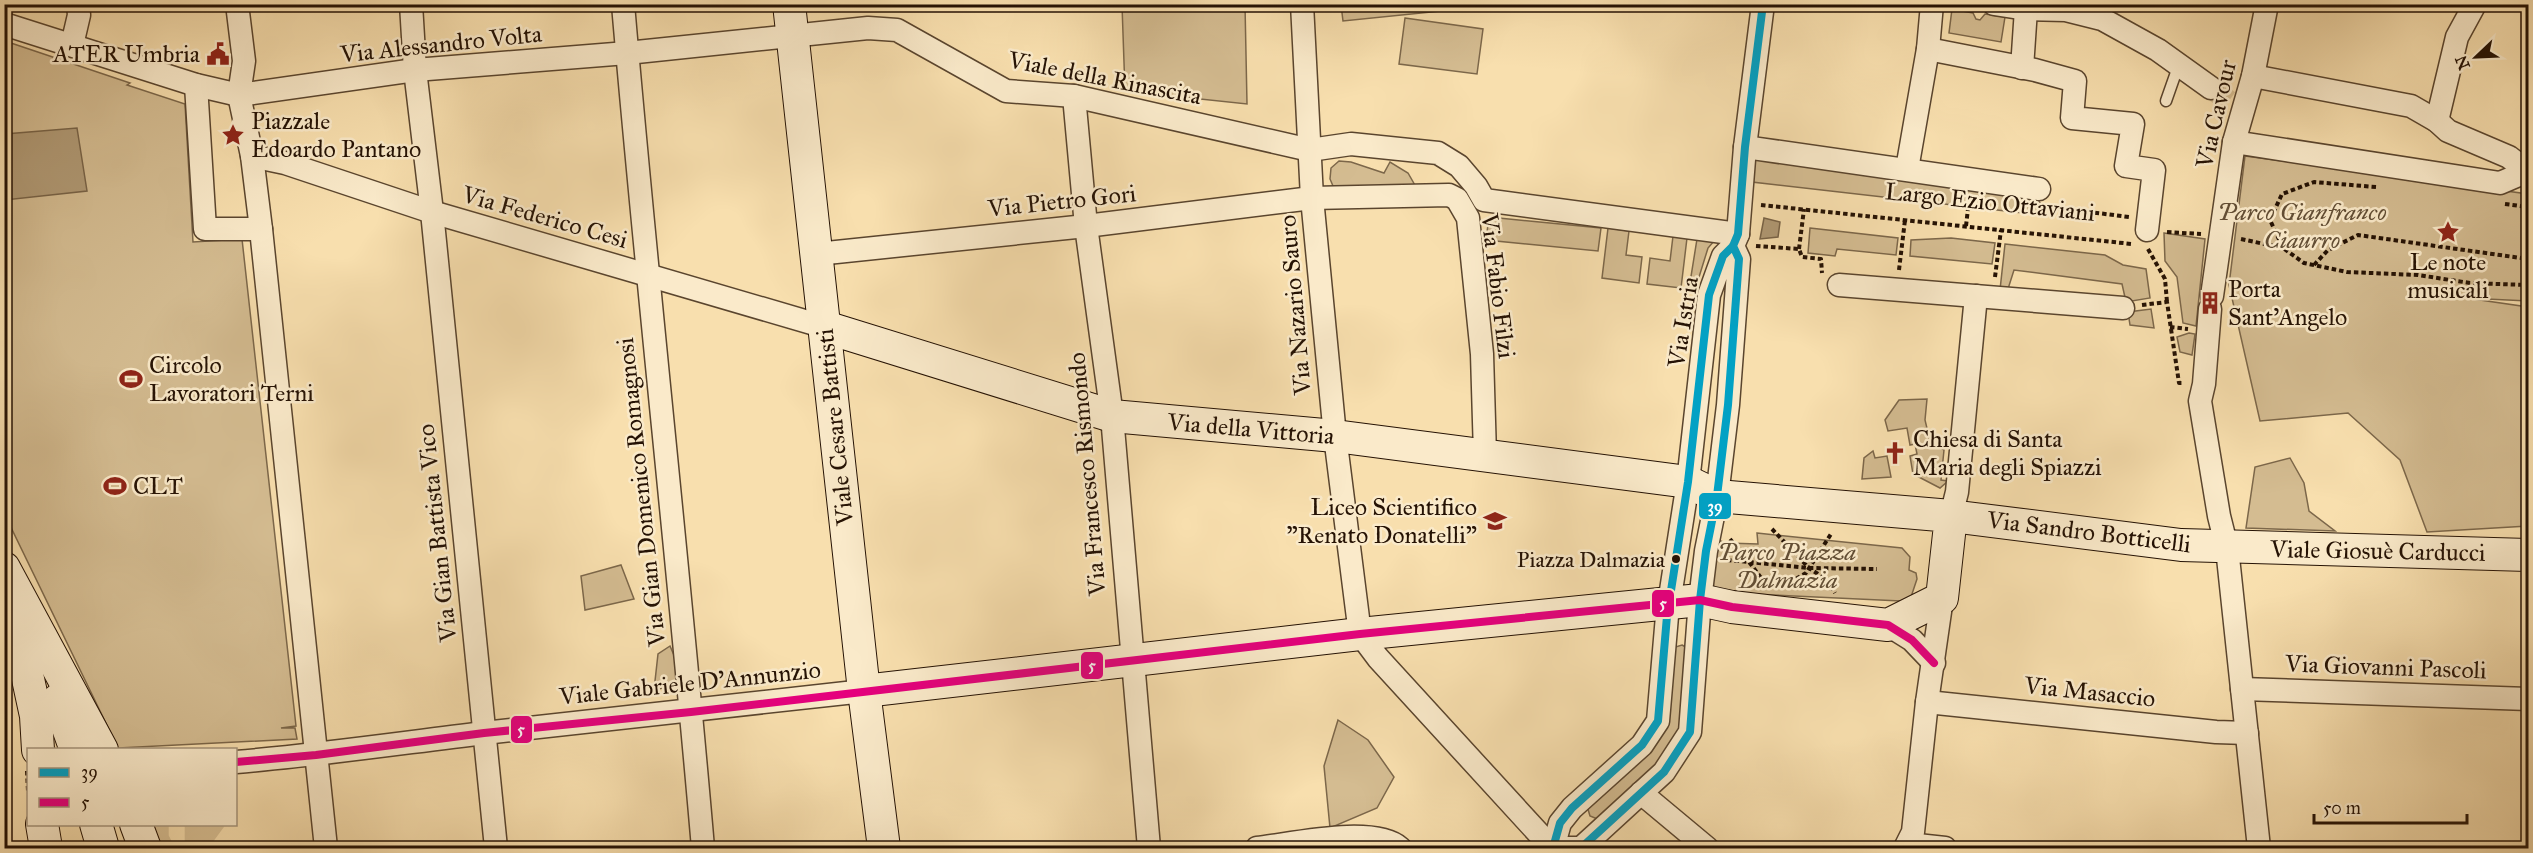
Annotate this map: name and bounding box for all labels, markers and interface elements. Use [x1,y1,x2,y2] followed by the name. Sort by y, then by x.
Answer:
[338,18,544,70] street label: Via Alessandro Volta
[2446,27,2506,87] north arrow
[52,39,201,69] place label: ATER Umbria
[205,41,231,67] public building icon: ATER Umbria
[1005,44,1205,112] street label: Viale della Rinascita
[2451,52,2474,73] text: N
[2189,57,2243,172] street label: Via Cavour
[251,106,421,164] place label: Piazzale Edoardo Pantano
[220,122,246,148] place icon: Piazzale Edoardo Pantano
[1884,176,2097,228] street label: Largo Ezio Ottaviani
[985,178,1138,224] street label: Via Pietro Gori
[458,179,631,255] street label: Via Federico Cesi
[2217,197,2387,255] park label: Parco Gianfranco Ciaurro
[1474,211,1522,361] street label: Via Fabio Filzi
[1272,214,1318,397] street label: Via Nazario Sauro
[2435,219,2461,245] place icon: Le note musicali
[2407,247,2489,305] place label: Le note musicali
[1661,274,1705,371] street label: Via Istria
[2228,274,2347,332] place label: Porta Sant'Angelo
[2197,290,2223,316] building icon: Porta Sant'Angelo
[810,327,860,528] street label: Viale Cesare Battisti
[610,336,672,649] street label: Via Gian Domenico Romagnosi
[149,350,314,408] place label: Circolo Lavoratori Terni
[1061,351,1113,598] street label: Via Francesco Rismondo
[118,366,144,392] sports icon: Circolo Lavoratori Terni
[1166,407,1336,451] street label: Via della Vittoria
[411,423,463,644] street label: Via Gian Battista Vico
[1913,424,2102,482] place label: Chiesa di Santa Maria degli Spiazzi
[1882,440,1908,466] church icon: Chiesa di Santa Maria degli Spiazzi
[133,471,183,501] place label: CLT
[102,473,128,499] sports icon: CLT
[1286,492,1477,550] place label: Liceo Scientifico "Renato Donatelli"
[1698,492,1732,520] line badge: 39
[1708,497,1723,517] text: 39
[1984,504,2193,559] street label: Via Sandro Botticelli
[1482,508,1508,534] school or university icon: Liceo Scientifico "Renato Donatelli"
[2269,534,2486,568] street label: Viale Giosuè Carducci
[1718,537,1856,595] park label: Parco Piazza Dalmazia
[1517,546,1666,573] place label: Piazza Dalmazia
[1670,553,1682,565] marker: Piazza Dalmazia
[1651,589,1675,618] line badge: 5
[1659,594,1667,613] text: 5
[2284,648,2488,686] street label: Via Giovanni Pascoli
[1080,651,1104,680] line badge: 5
[557,654,822,712] street label: Viale Gabriele D'Annunzio
[1088,656,1096,675] text: 5
[2022,670,2157,714] street label: Via Masaccio
[510,715,533,744] line badge: 5
[517,720,525,739] text: 5
[27,748,237,826] legend
[81,761,98,783] text: 39
[2314,787,2467,825] scale bar
[81,791,90,813] text: 5
[2323,797,2361,819] text: 50 m

